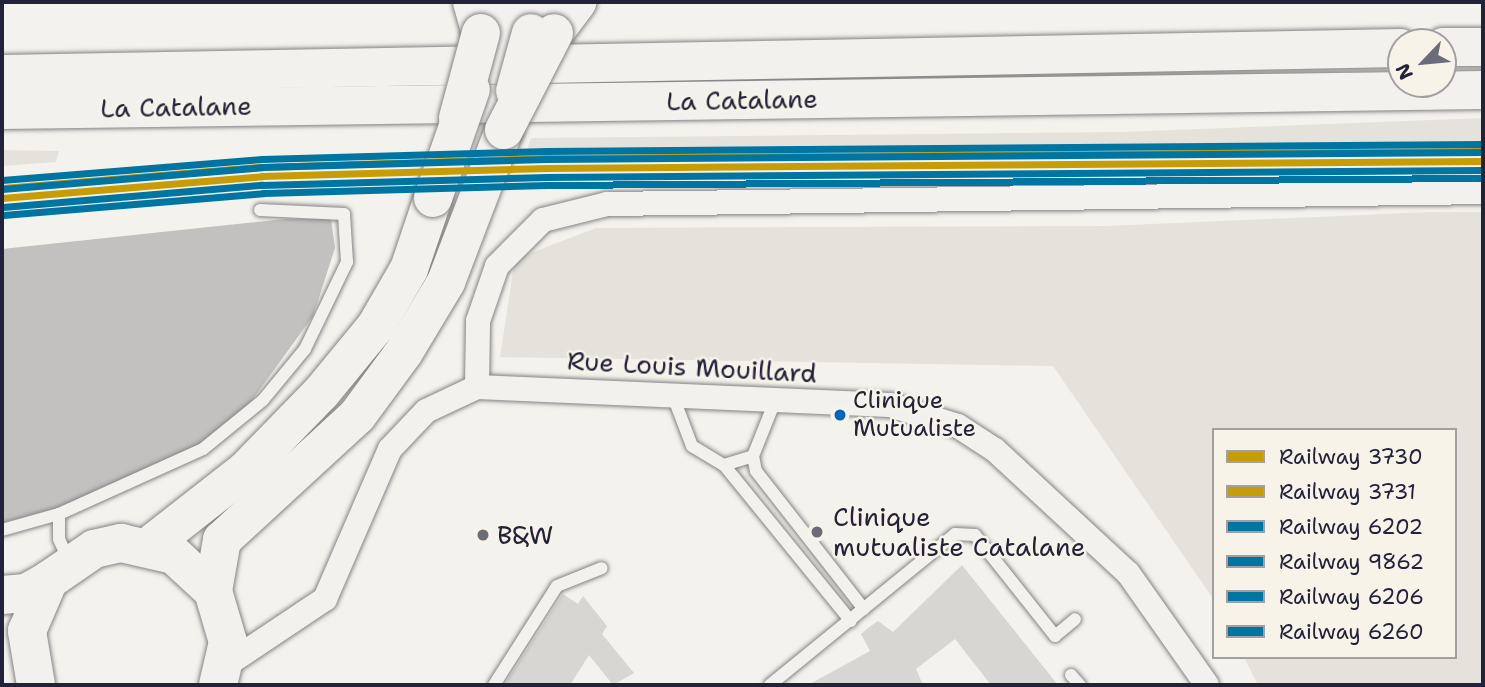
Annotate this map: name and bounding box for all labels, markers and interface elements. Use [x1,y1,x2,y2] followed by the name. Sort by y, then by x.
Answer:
[1387,28,1457,98] north arrow
[1390,59,1419,84] text: N
[666,83,818,117] street label: La Catalane
[100,90,252,124] street label: La Catalane
[566,345,818,389] street label: Rue Louis Mouillard
[853,387,976,443] place label: Clinique Mutualiste
[833,408,847,422] marker: Clinique Mutualiste
[1212,428,1457,659] legend
[1279,443,1423,471] text: Railway 3730
[1279,478,1416,506] text: Railway 3731
[833,501,1086,562] place label: Clinique mutualiste Catalane
[1279,513,1423,541] text: Railway 6202
[497,519,553,551] place label: B&W
[807,522,827,542] marker: Clinique mutualiste Catalane
[475,527,491,543] marker: B&W
[1279,548,1424,576] text: Railway 9862
[1279,583,1424,611] text: Railway 6206
[1279,618,1424,646] text: Railway 6260

